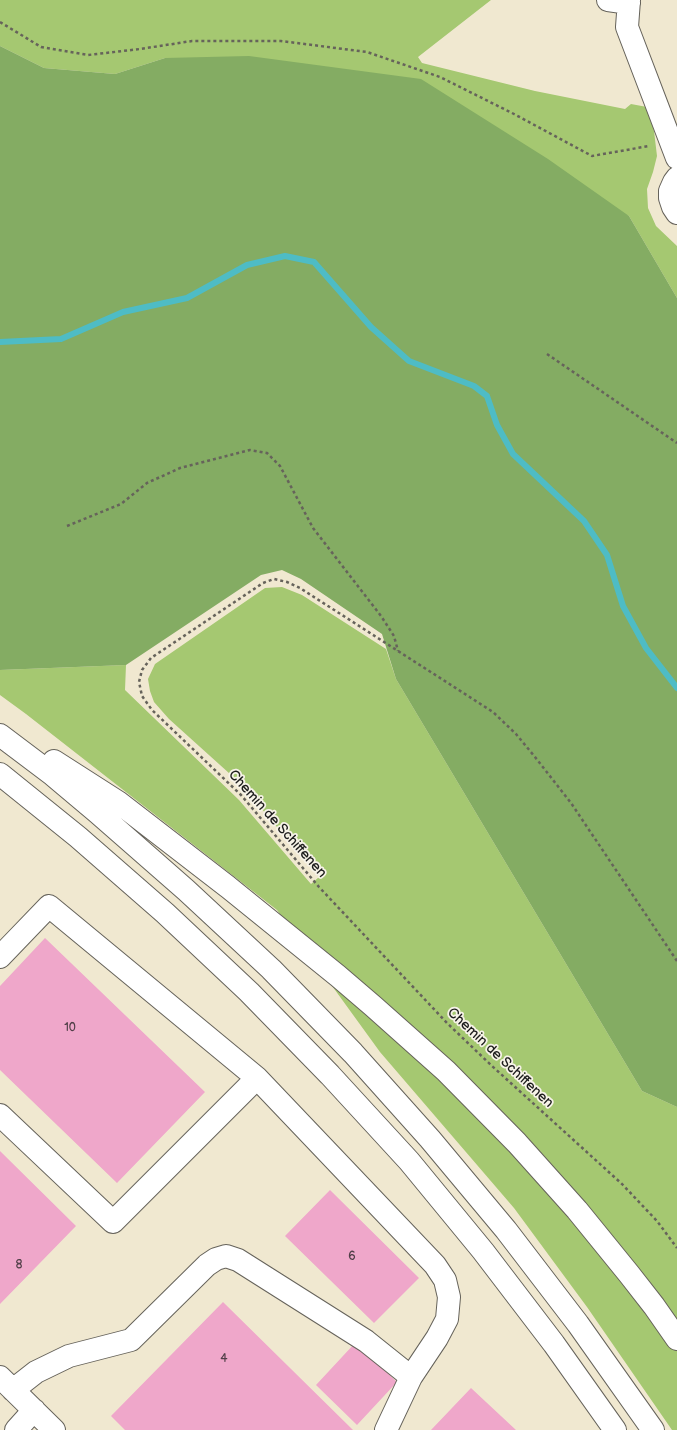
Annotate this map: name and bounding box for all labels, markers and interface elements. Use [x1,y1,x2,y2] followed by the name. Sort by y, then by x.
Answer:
[224,767,330,881] street label: Chemin de Schiffenen
[443,1004,557,1112] street label: Chemin de Schiffenen
[64,1021,76,1035] house number: 10
[348,1250,356,1264] house number: 6
[16,1258,22,1272] house number: 8
[220,1352,228,1366] house number: 4

